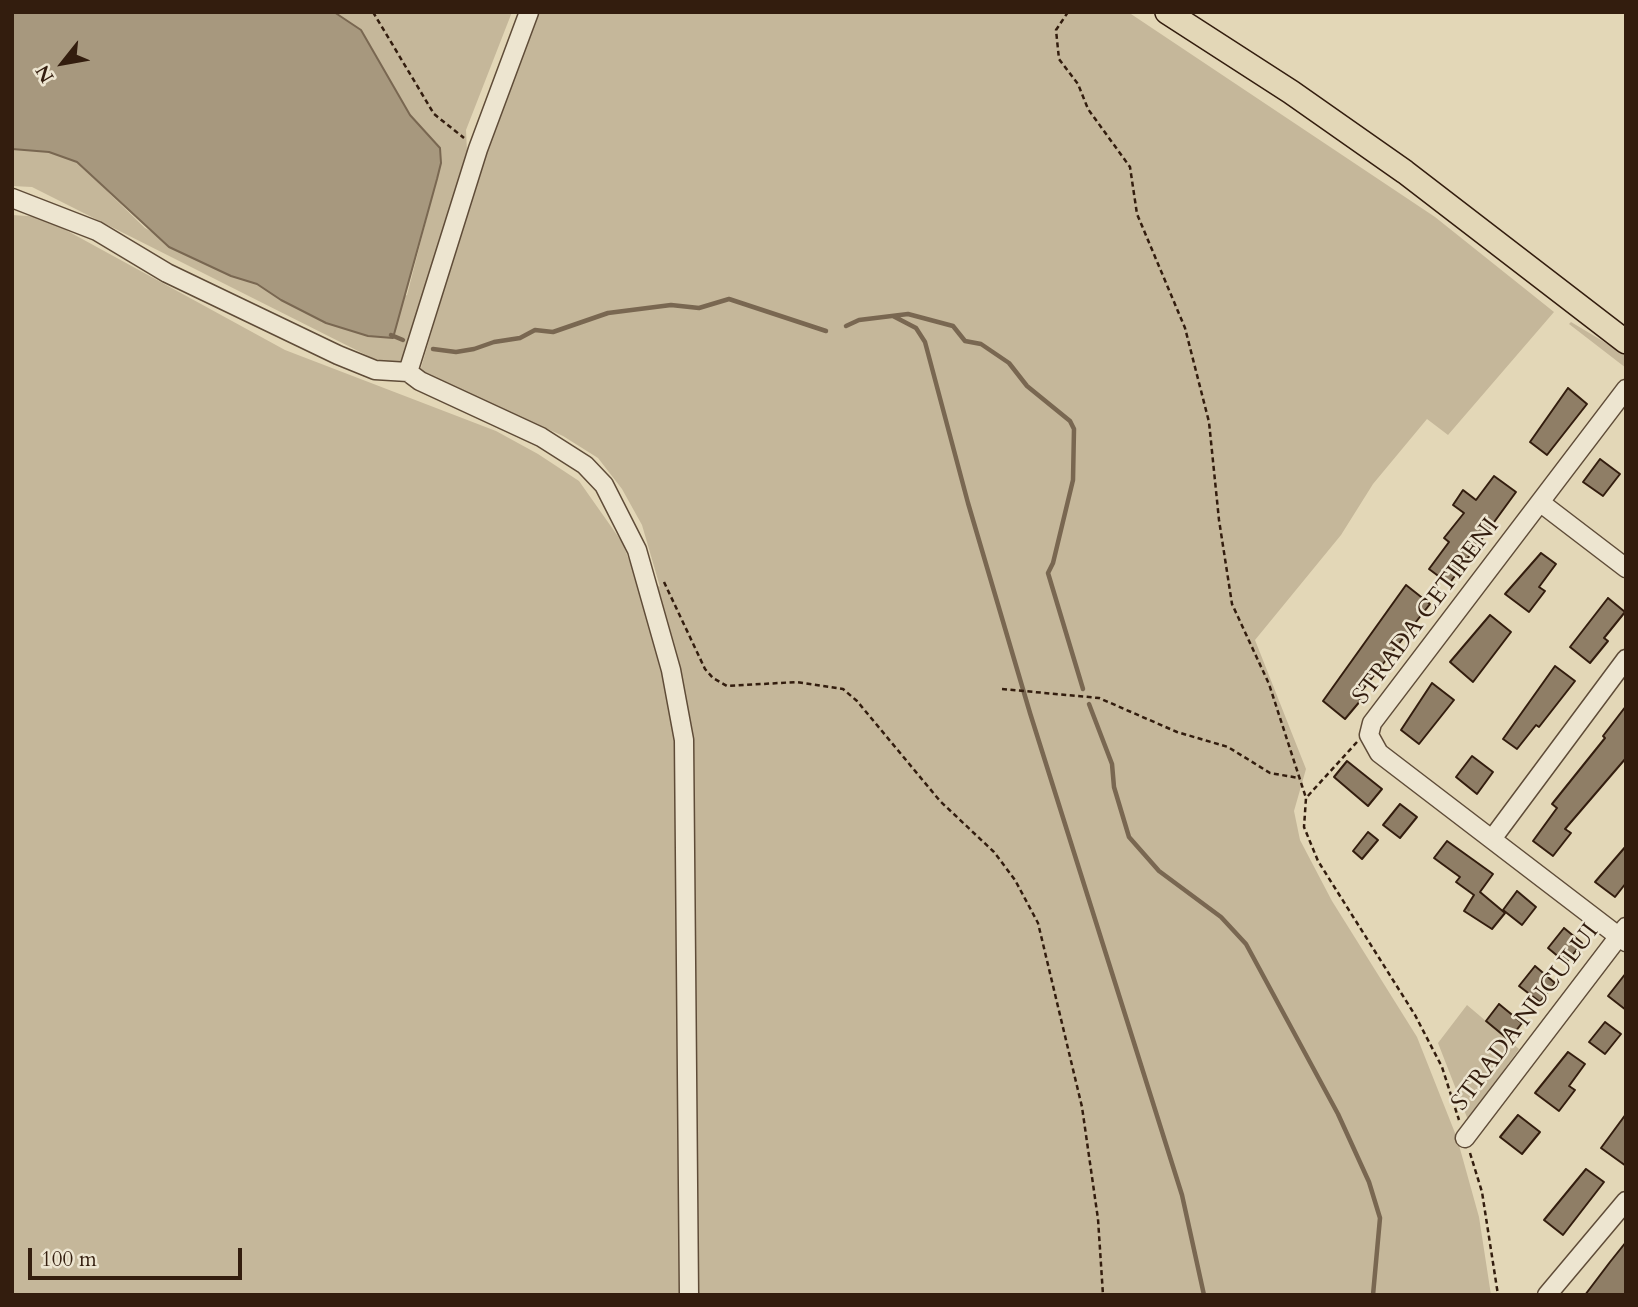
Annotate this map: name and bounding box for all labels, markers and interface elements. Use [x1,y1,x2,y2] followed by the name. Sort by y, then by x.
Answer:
[28,28,98,98] north arrow
[30,60,60,88] text: N
[1348,513,1506,711] street label: STRADA CETIRENI
[1446,919,1606,1117] street label: STRADA NUCULUI
[32,1234,245,1278] scale bar
[41,1245,97,1274] text: 100 m

